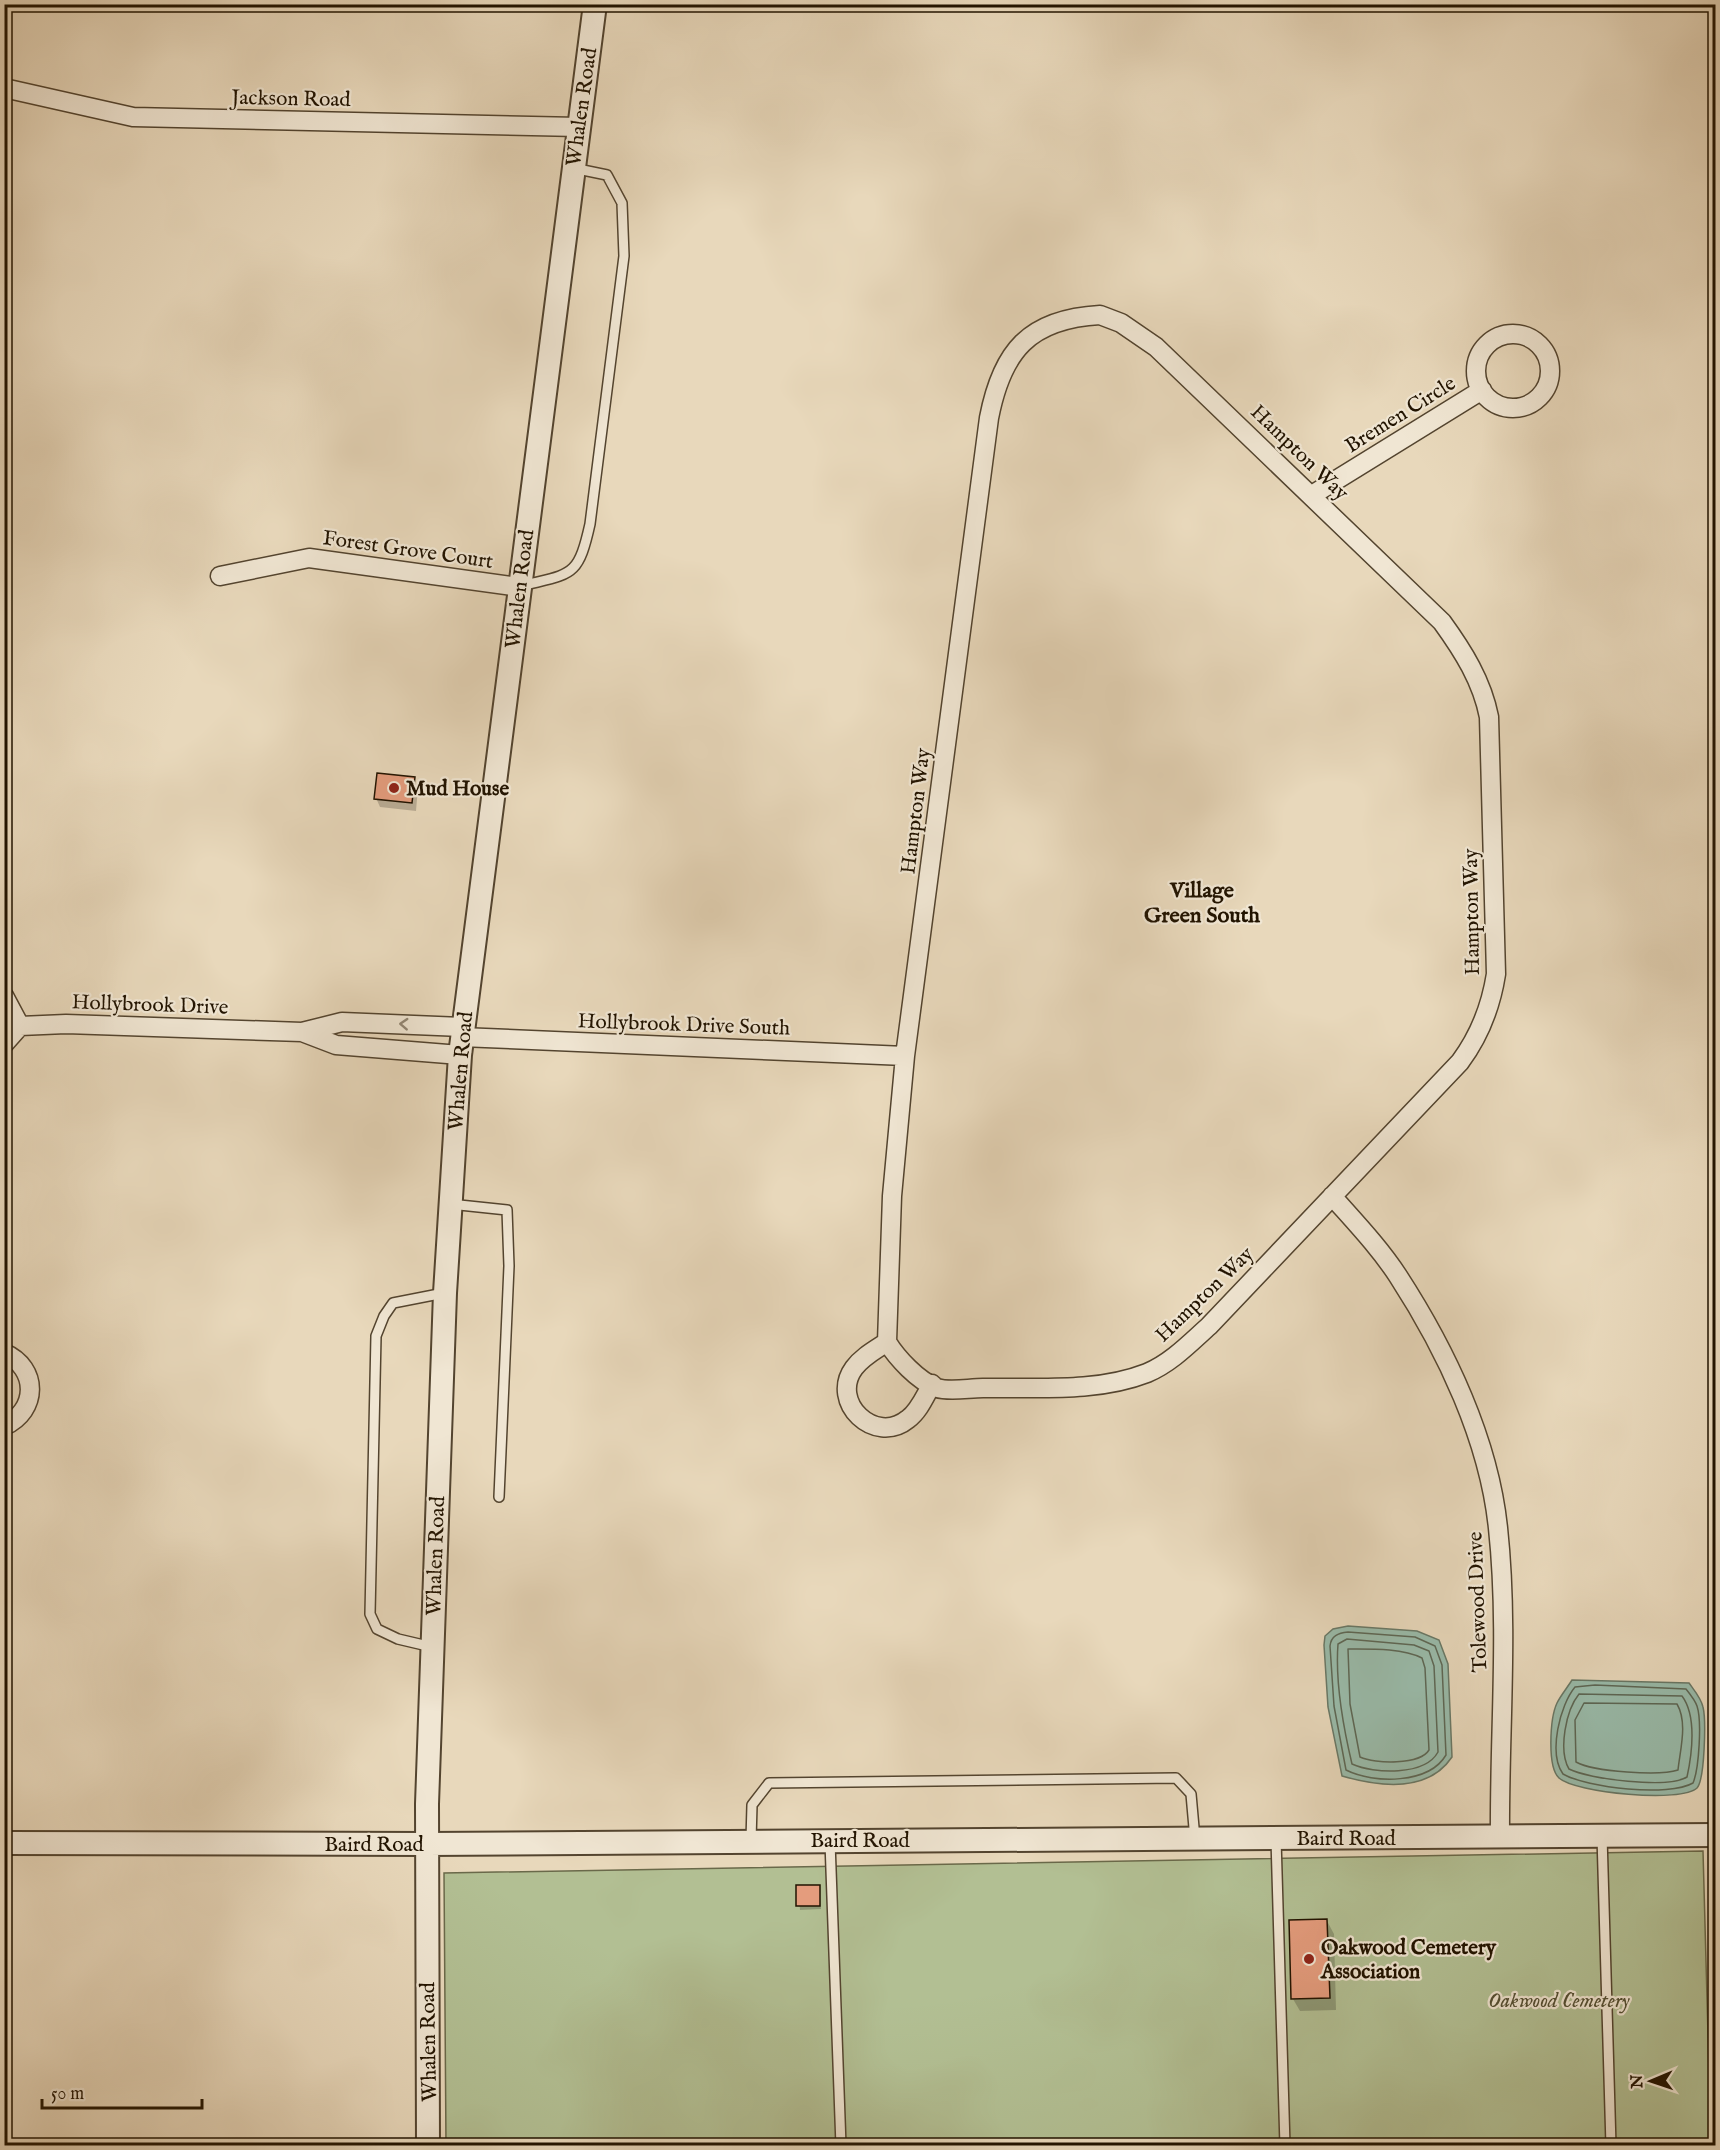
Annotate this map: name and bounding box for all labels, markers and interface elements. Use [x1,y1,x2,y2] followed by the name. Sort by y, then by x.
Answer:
[561,45,604,168] street label: Whalen Road
[229,85,352,114] street label: Jackson Road
[1340,370,1461,460] street label: Bremen Circle
[1244,399,1354,507] street label: Hampton Way
[321,525,495,576] street label: Forest Grove Court
[500,527,541,650] street label: Whalen Road
[895,746,938,876] street label: Hampton Way
[406,776,509,803] place label: Mud House
[387,781,401,795] marker: Mud House
[1458,848,1487,976] street label: Hampton Way
[1144,877,1260,930] district label: Village Green South
[71,989,229,1022] street label: Hollybrook Drive
[577,1008,791,1043] street label: Hollybrook Drive South
[443,1010,480,1132] street label: Whalen Road
[400,1018,409,1031] one-way arrow
[1150,1241,1260,1349] street label: Hampton Way
[421,1495,452,1616] street label: Whalen Road
[1463,1531,1494,1673] street label: Tolewood Drive
[1296,1826,1397,1853] street label: Baird Road
[810,1828,911,1855] street label: Baird Road
[324,1832,425,1859] street label: Baird Road
[1320,1935,1497,1986] place label: Oakwood Cemetery Association
[1302,1952,1316,1966] marker: Oakwood Cemetery Association
[415,1981,444,2102] street label: Whalen Road
[1488,1988,1630,2015] park label: Oakwood Cemetery
[1621,2051,1681,2111] north arrow
[42,2072,202,2110] scale bar
[1628,2074,1648,2090] text: N
[51,2083,84,2106] text: 50 m

